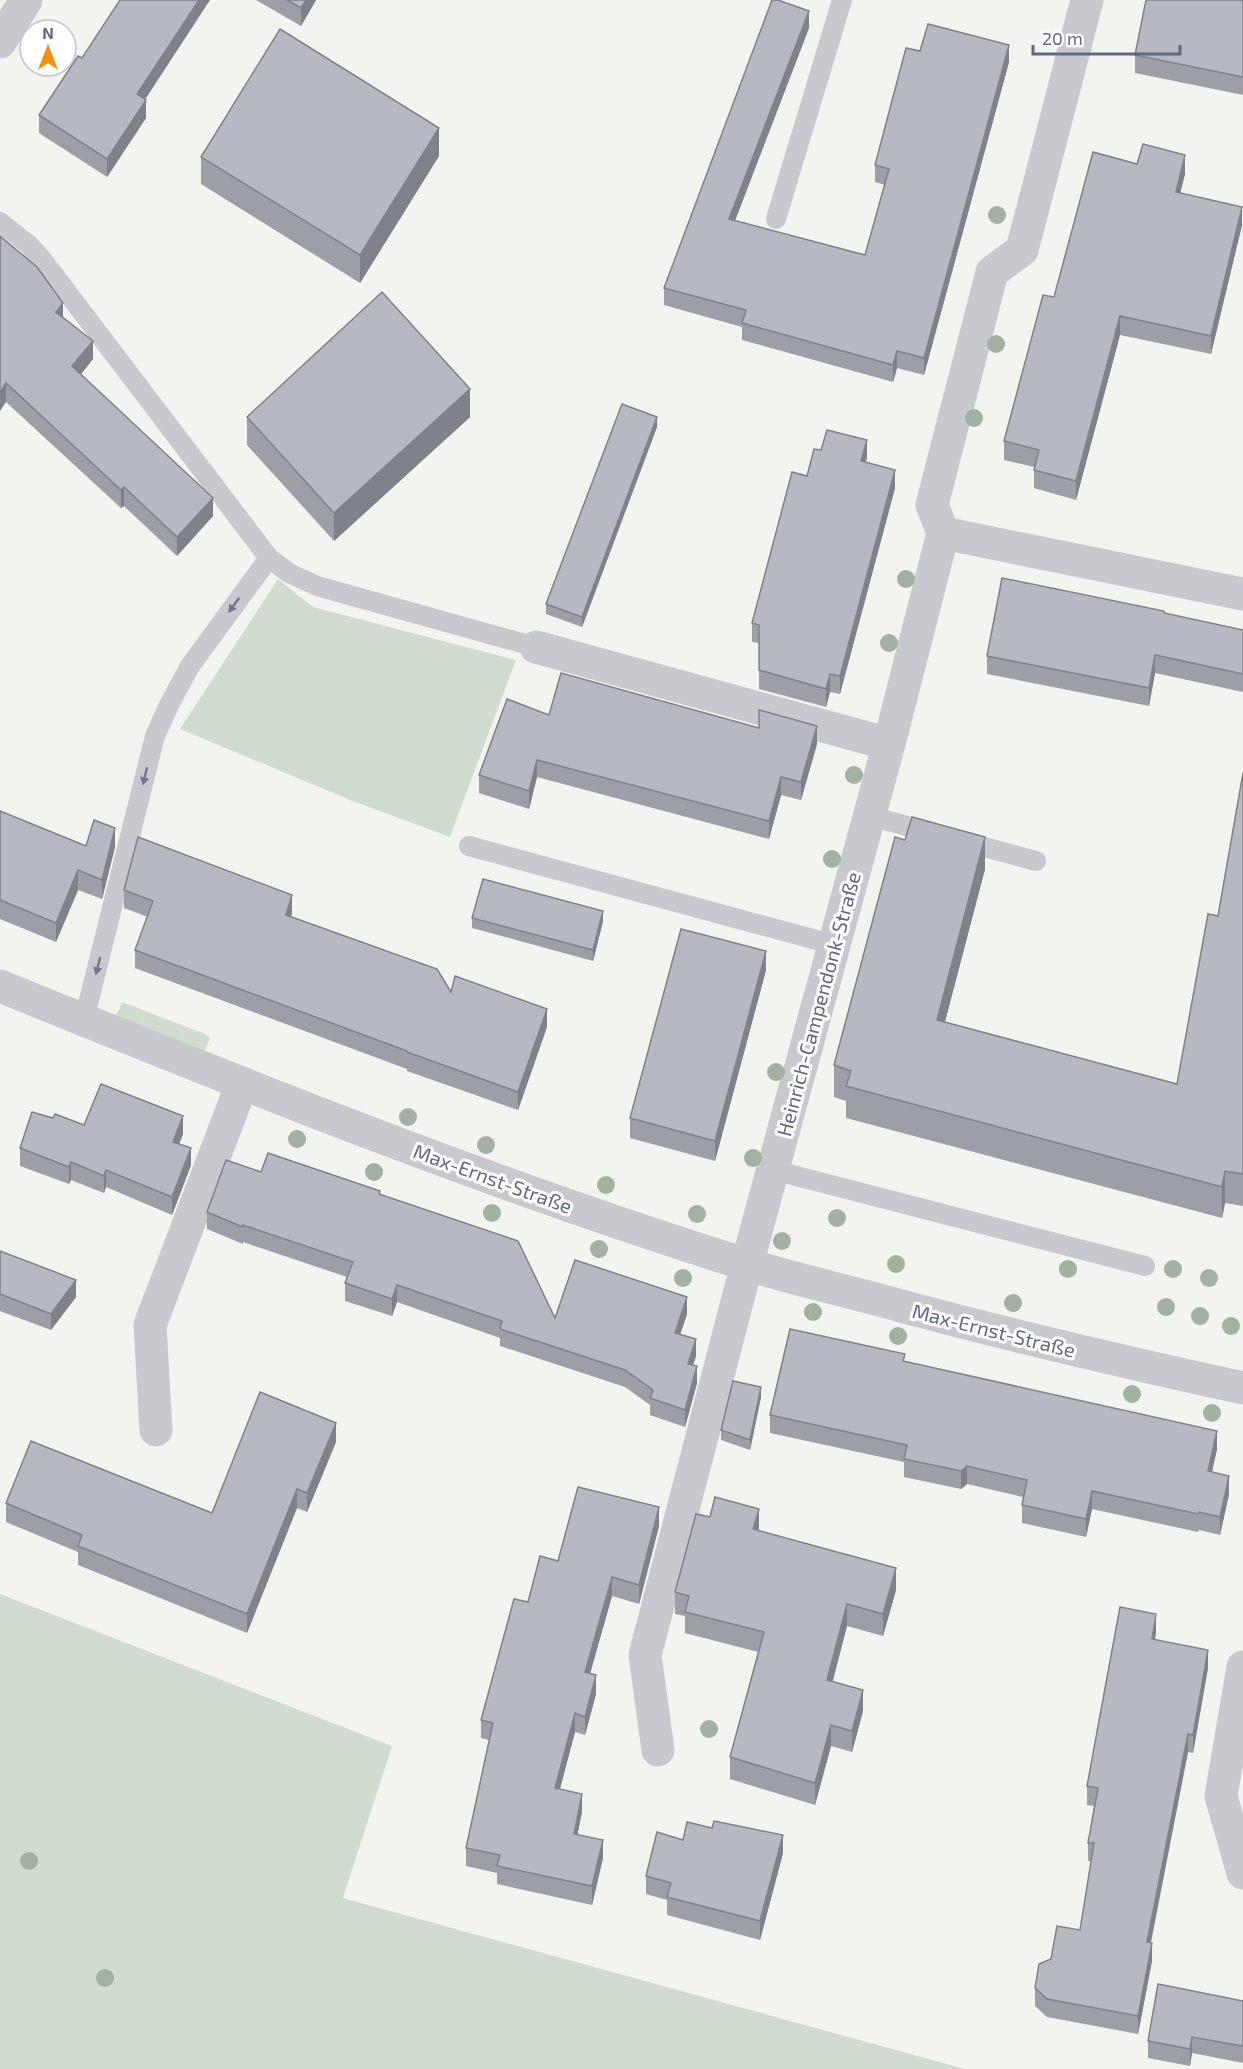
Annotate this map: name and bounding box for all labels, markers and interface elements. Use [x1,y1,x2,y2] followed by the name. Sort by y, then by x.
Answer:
[18,18,78,78] north arrow
[1033,18,1180,56] scale bar
[42,23,54,42] text: N
[1042,27,1083,49] text: 20 m
[228,597,240,613] one-way arrow
[139,767,149,785] one-way arrow
[771,869,865,1139] street label: Heinrich-Campendonk-Straße
[93,956,103,975] one-way arrow
[410,1138,576,1218] street label: Max-Ernst-Straße
[910,1298,1078,1362] street label: Max-Ernst-Straße

